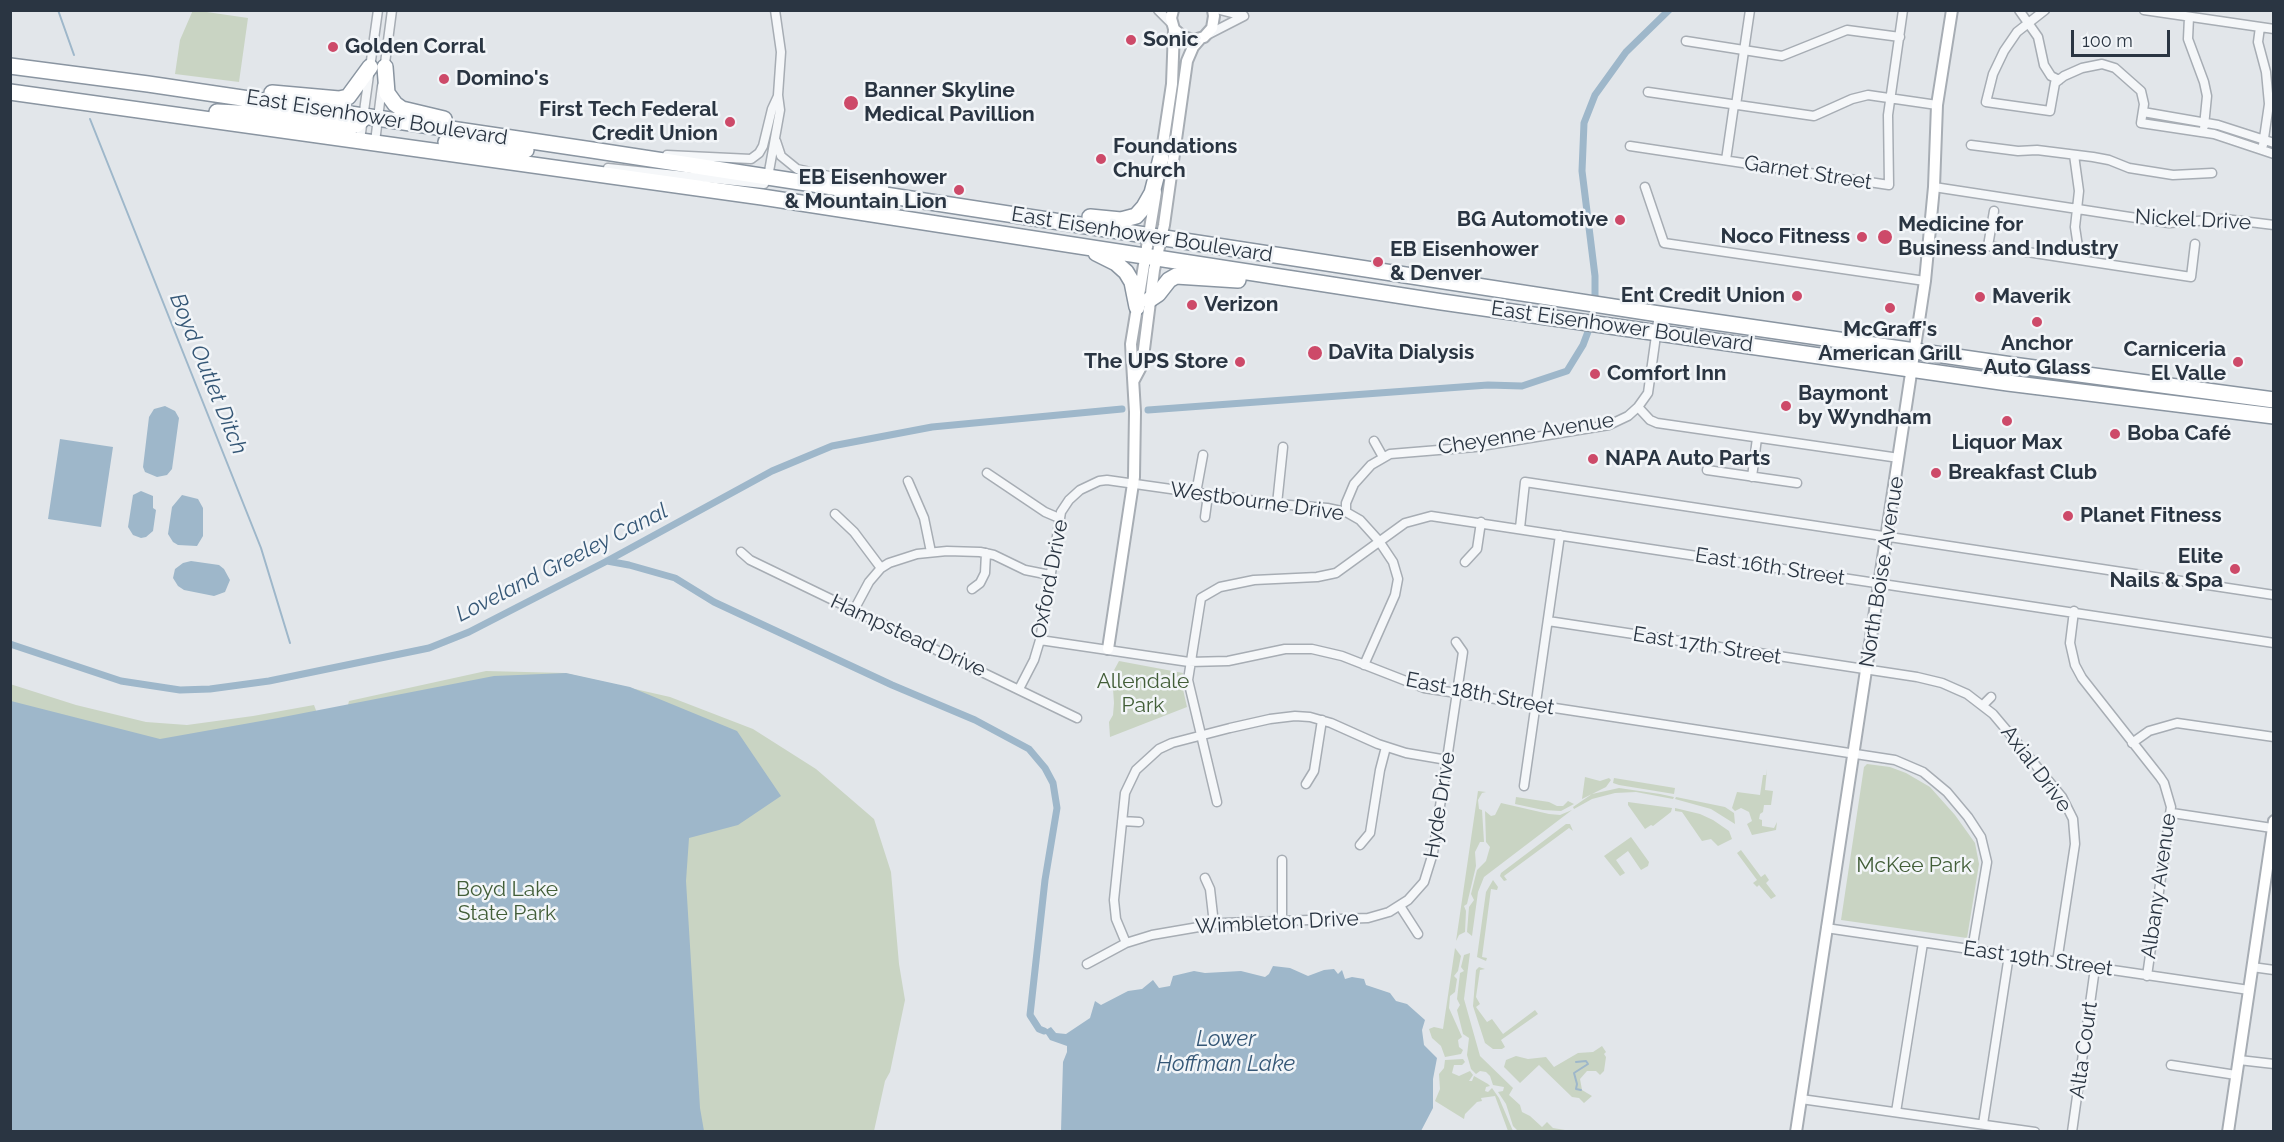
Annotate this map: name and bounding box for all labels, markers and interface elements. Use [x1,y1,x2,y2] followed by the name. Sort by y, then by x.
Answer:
[2074,18,2173,56] scale bar
[1143,27,1198,53] place label: Sonic
[2082,30,2133,51] text: 100 m
[1124,33,1138,47] marker: Sonic
[345,34,485,60] place label: Golden Corral
[326,40,340,54] marker: Golden Corral
[456,66,549,92] place label: Domino's
[437,72,451,86] marker: Domino's
[864,78,1035,128] place label: Banner Skyline Medical Pavillion
[245,85,509,151] street label: East Eisenhower Boulevard
[842,94,860,112] marker: Banner Skyline Medical Pavillion
[539,97,718,147] place label: First Tech Federal Credit Union
[723,115,737,129] marker: First Tech Federal Credit Union
[1113,134,1237,184] place label: Foundations Church
[1742,150,1874,196] street label: Garnet Street
[1094,152,1108,166] marker: Foundations Church
[784,165,947,215] place label: EB Eisenhower & Mountain Lion
[952,183,966,197] marker: EB Eisenhower & Mountain Lion
[1010,202,1274,268] street label: East Eisenhower Boulevard
[2134,204,2252,236] street label: Nickel Drive
[1457,207,1608,233] place label: BG Automotive
[1898,212,2119,262] place label: Medicine for Business and Industry
[1613,213,1627,227] marker: BG Automotive
[1720,224,1850,250] place label: Noco Fitness
[1876,228,1894,246] marker: Medicine for Business and Industry
[1855,230,1869,244] marker: Noco Fitness
[1390,237,1539,287] place label: EB Eisenhower & Denver
[1371,255,1385,269] marker: EB Eisenhower & Denver
[1621,283,1785,309] place label: Ent Credit Union
[1992,284,2071,310] place label: Maverik
[1790,289,1804,303] marker: Ent Credit Union
[164,290,252,458] water label: Boyd Outlet Ditch
[1973,290,1987,304] marker: Maverik
[1204,292,1278,318] place label: Verizon
[1489,296,1755,358] street label: East Eisenhower Boulevard
[1185,298,1199,312] marker: Verizon
[1883,301,1897,315] marker: McGraff's American Grill
[2030,315,2044,329] marker: Anchor Auto Glass
[1818,317,1962,367] place label: McGraff's American Grill
[1983,331,2091,381] place label: Anchor Auto Glass
[2124,337,2226,387] place label: Carniceria El Valle
[1328,340,1474,366] place label: DaVita Dialysis
[1306,344,1324,362] marker: DaVita Dialysis
[1084,349,1228,375] place label: The UPS Store
[1233,355,1247,369] marker: The UPS Store
[2231,355,2245,369] marker: Carniceria El Valle
[1607,361,1727,387] place label: Comfort Inn
[1588,367,1602,381] marker: Comfort Inn
[1798,381,1931,431] place label: Baymont by Wyndham
[1779,399,1793,413] marker: Baymont by Wyndham
[1436,408,1616,460] street label: Cheyenne Avenue
[2000,414,2014,428] marker: Liquor Max
[2127,421,2231,447] place label: Boba Café
[2108,427,2122,441] marker: Boba Café
[1951,430,2063,456] place label: Liquor Max
[1605,446,1770,472] place label: NAPA Auto Parts
[1586,452,1600,466] marker: NAPA Auto Parts
[1948,460,2097,486] place label: Breakfast Club
[1929,466,1943,480] marker: Breakfast Club
[1854,475,1910,669] street label: North Boise Avenue
[1168,477,1346,527] street label: Westbourne Drive
[452,498,672,628] water label: Loveland Greeley Canal
[2080,503,2222,529] place label: Planet Fitness
[2061,509,2075,523] marker: Planet Fitness
[1026,517,1074,641] street label: Oxford Drive
[1693,543,1847,591] street label: East 16th Street
[2109,544,2223,594] place label: Elite Nails & Spa
[2228,562,2242,576] marker: Elite Nails & Spa
[826,589,990,683] street label: Hampstead Drive
[1631,622,1783,670] street label: East 17th Street
[1403,667,1557,721] street label: East 18th Street
[1097,669,1189,719] park label: Allendale Park
[1995,721,2077,817] street label: Axial Drive
[1419,750,1461,860] street label: Hyde Drive
[2136,812,2182,960] street label: Albany Avenue
[1856,853,1972,879] park label: McKee Park
[456,877,558,927] park label: Boyd Lake State Park
[1195,906,1359,940] street label: Wimbleton Drive
[1962,936,2114,982] street label: East 19th Street
[2065,1000,2103,1100] street label: Alta Court
[1157,1026,1295,1078] water label: Lower Hoffman Lake

